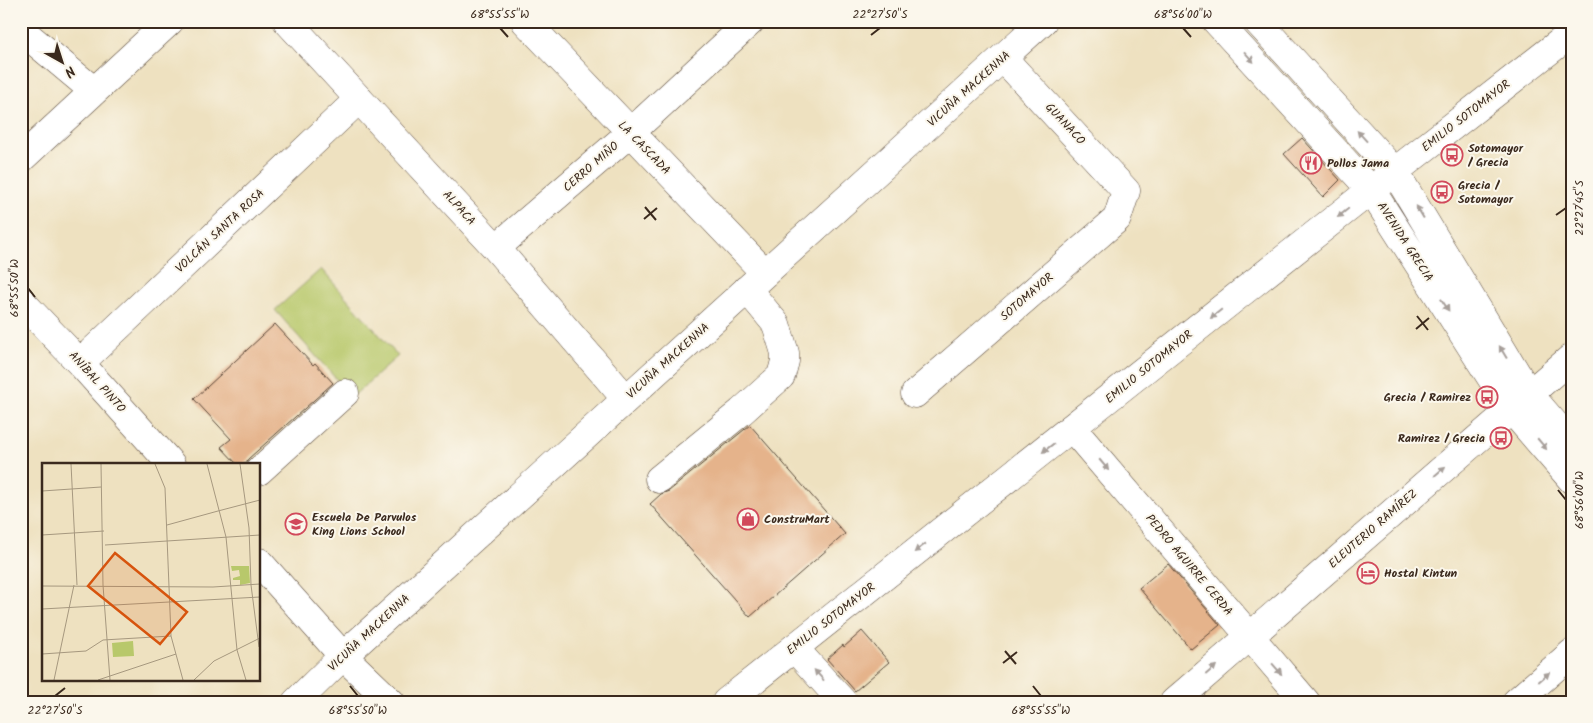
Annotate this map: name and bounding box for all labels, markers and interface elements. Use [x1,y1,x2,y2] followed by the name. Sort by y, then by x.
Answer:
[471,5,529,24] text: 68°55'55"W
[852,5,908,24] text: 22°27'50"S
[1154,5,1212,24] text: 68°56'00"W
[38,38,88,88] north arrow
[923,46,1015,132] street label: VICUÑA MACKENNA
[1243,51,1255,63] one-way arrow
[59,60,80,83] text: N
[1418,75,1514,157] street label: EMILIO SOTOMAYOR
[1040,99,1090,150] street label: GUANACO
[613,117,675,179] street label: LA CASCADA
[1356,130,1368,142] one-way arrow
[559,137,624,197] street label: CERRO MIÑO
[1467,139,1524,172] place label: Sotomayor / Grecia
[1440,143,1464,167] bus stop icon: Sotomayor / Grecia
[1299,151,1323,175] restaurant icon: Pollos Jama
[1327,154,1389,173] place label: Pollos Jama
[1458,176,1514,209] place label: Grecia / Sotomayor
[1430,180,1454,204] bus stop icon: Grecia / Sotomayor
[1570,180,1589,236] text: 22°27'45"S
[171,184,269,278] street label: VOLCÁN SANTA ROSA
[438,186,480,230] street label: ALPACA
[1372,198,1438,286] street label: AVENIDA GRECIA
[1415,206,1424,219] one-way arrow
[1337,207,1350,218] one-way arrow
[5,259,24,317] text: 68°55'50"W
[996,268,1058,326] street label: SOTOMAYOR
[1440,298,1449,312] one-way arrow
[1210,308,1223,319] one-way arrow
[622,318,714,404] street label: VICUÑA MACKENNA
[1101,326,1197,408] street label: EMILIO SOTOMAYOR
[1499,345,1508,358] one-way arrow
[64,347,130,418] street label: ANÍBAL PINTO
[1475,385,1499,409] bus stop icon: Grecia / Ramirez
[1384,388,1471,407] place label: Grecia / Ramirez
[1489,426,1513,450] bus stop icon: Ramirez / Grecia
[1398,429,1485,448] place label: Ramirez / Grecia
[1536,438,1547,451] one-way arrow
[1041,442,1054,453] one-way arrow
[1098,459,1109,472] one-way arrow
[42,463,260,680] inset map
[1433,466,1446,477] one-way arrow
[1570,471,1589,529] text: 68°56'00"W
[1324,485,1422,573] street label: ELEUTERIO RAMÍREZ
[736,507,760,531] shop icon: ConstruMart
[312,508,417,541] place label: Escuela De Parvulos King Lions School
[764,510,830,529] place label: ConstruMart
[1141,510,1237,620] street label: PEDRO AGUIRRE CERDA
[284,512,308,536] school or university icon: Escuela De Parvulos King Lions School
[914,543,927,554] one-way arrow
[1356,561,1380,585] hotel icon: Hostal Kintun
[1384,564,1457,583] place label: Hostal Kintun
[783,578,879,660] street label: EMILIO SOTOMAYOR
[324,590,414,676] street label: VICUÑA MACKENNA
[1272,662,1283,675] one-way arrow
[1205,664,1217,676] one-way arrow
[813,668,824,681] one-way arrow
[1537,672,1550,683] one-way arrow
[27,701,83,720] text: 22°27'50"S
[329,701,387,720] text: 68°55'50"W
[1012,701,1070,720] text: 68°55'55"W

